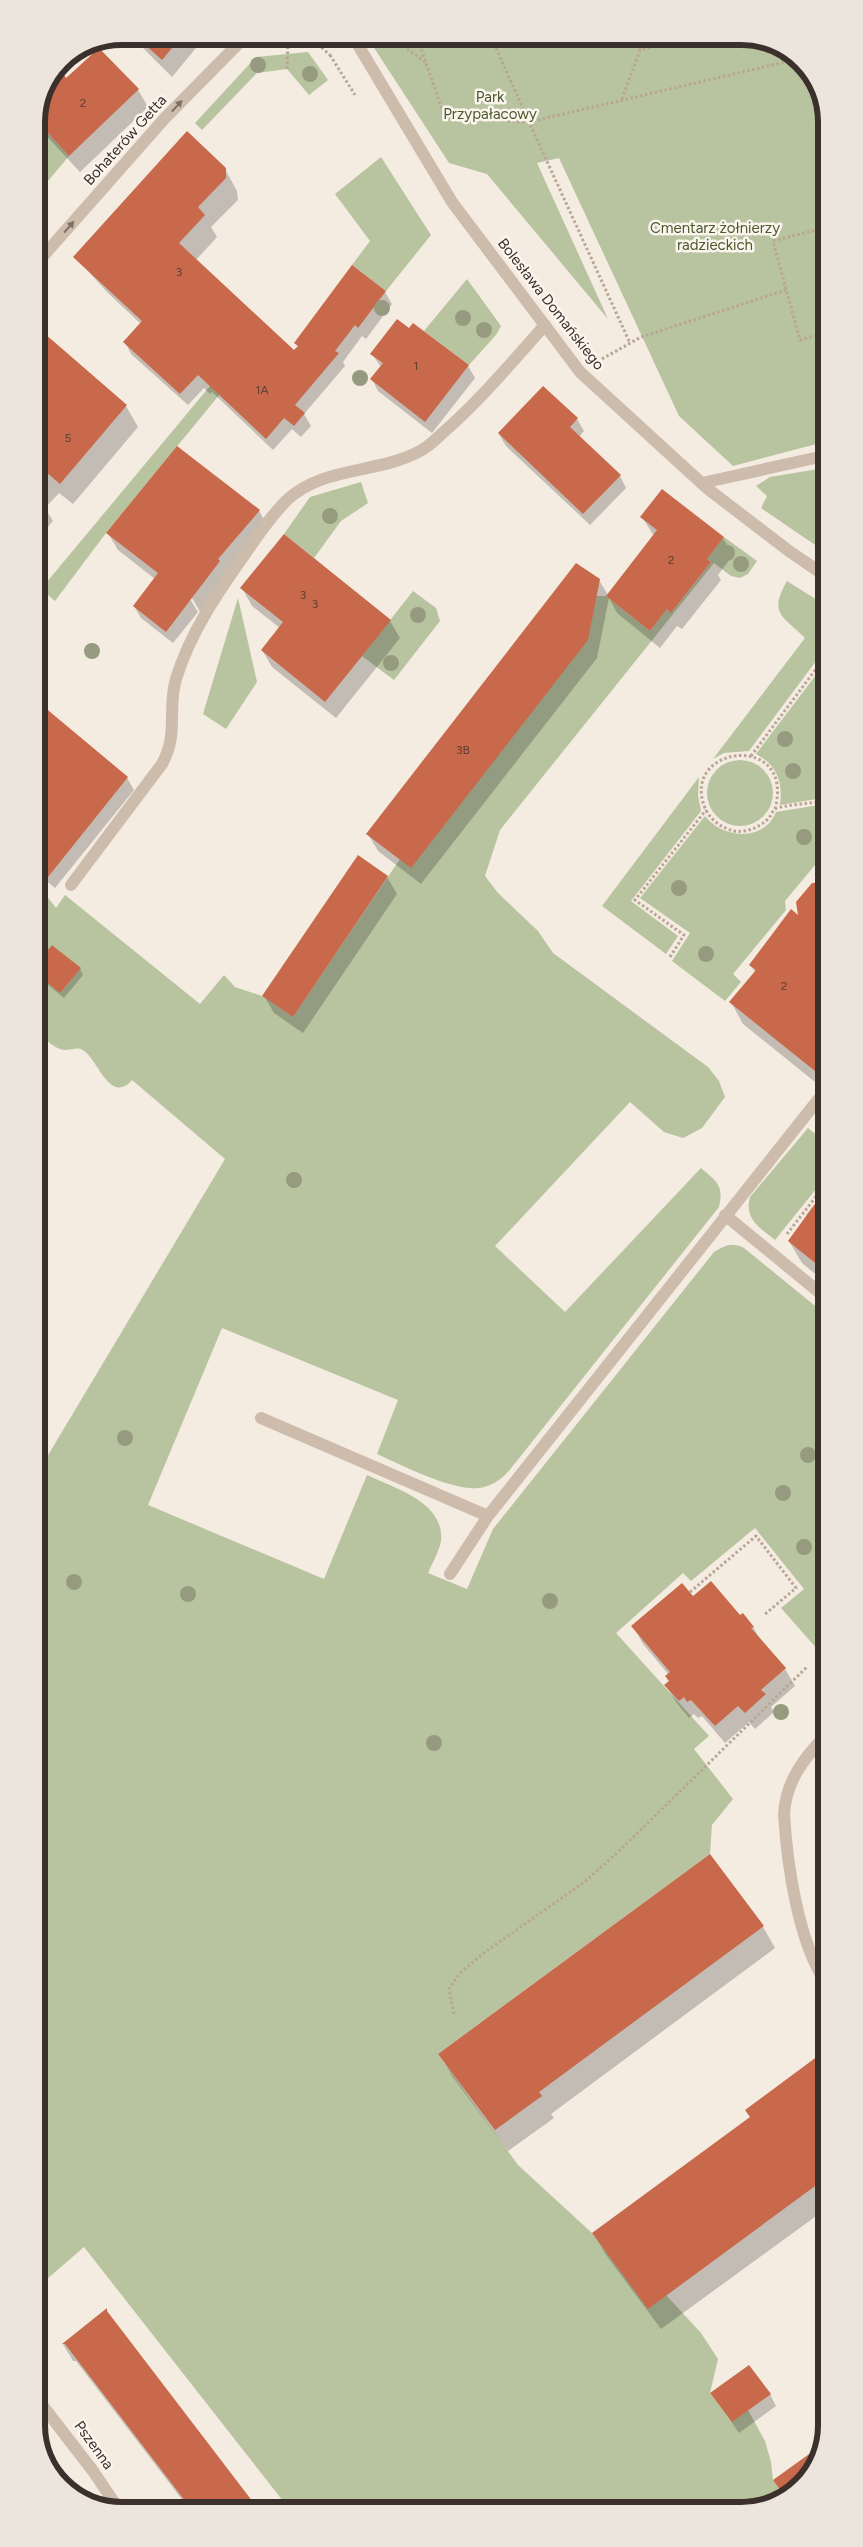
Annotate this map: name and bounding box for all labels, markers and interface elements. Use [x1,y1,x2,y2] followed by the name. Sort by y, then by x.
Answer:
[443,88,537,123] park label: Park Przypałacowy
[80,91,170,189] street label: Bohaterów Getta
[80,96,86,110] house number: 2
[171,100,183,112] one-way arrow
[650,219,780,254] park label: Cmentarz żołnierzy radzieckich
[63,221,74,233] one-way arrow
[494,235,608,374] street label: Bolesława Domańskiego
[176,265,182,279] house number: 3
[414,359,418,373] house number: 1
[255,383,269,397] house number: 1A
[65,431,72,445] house number: 5
[668,553,674,567] house number: 2
[300,588,306,602] house number: 3
[312,597,318,611] house number: 3
[456,743,470,757] house number: 3B
[781,979,787,993] house number: 2
[70,2417,118,2473] street label: Pszenna

